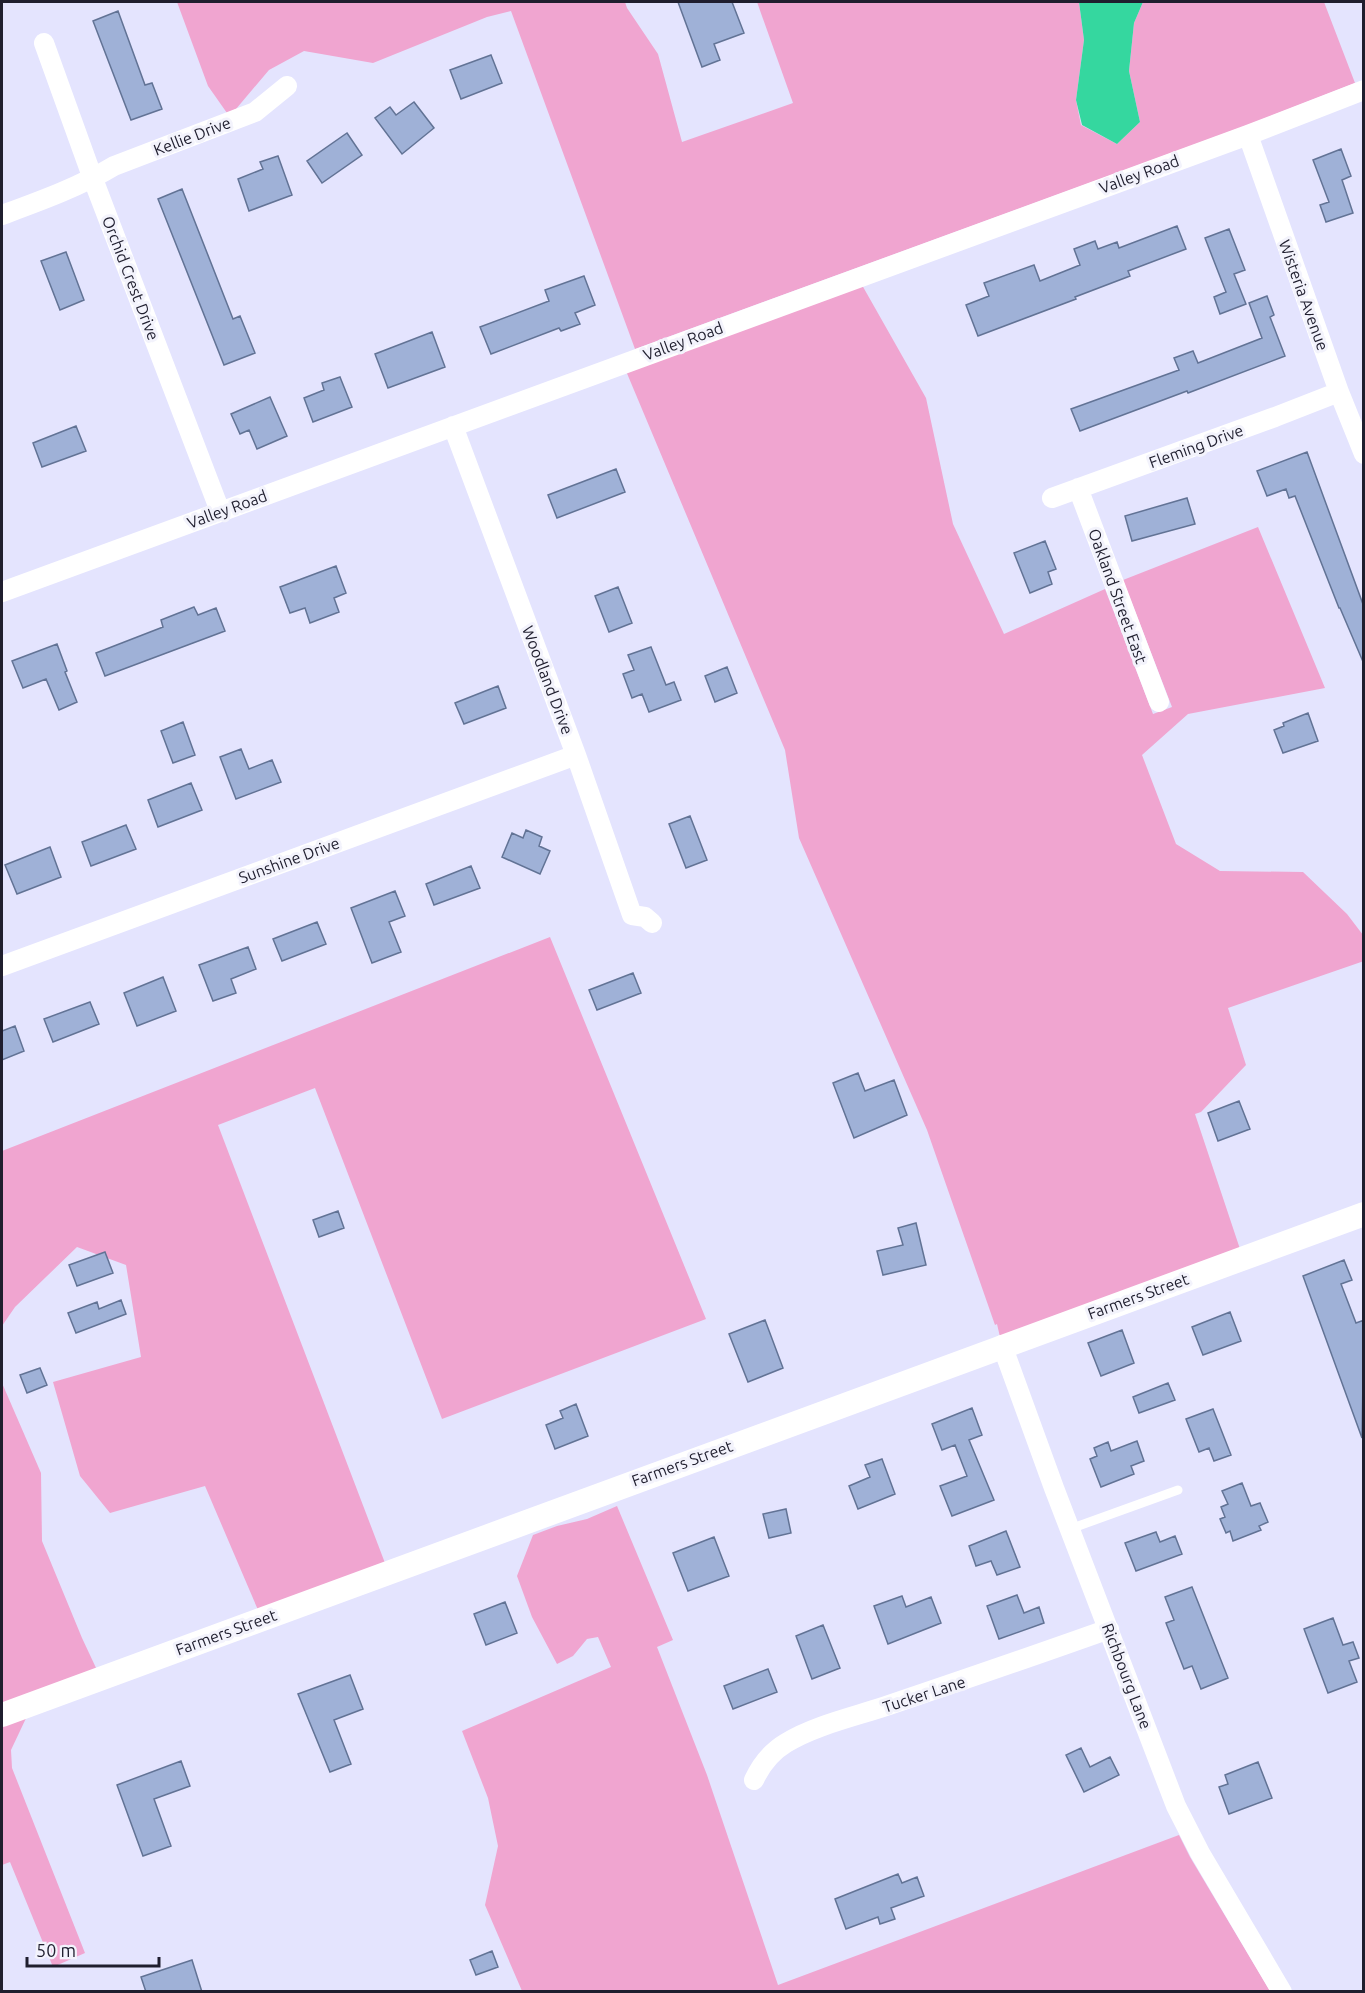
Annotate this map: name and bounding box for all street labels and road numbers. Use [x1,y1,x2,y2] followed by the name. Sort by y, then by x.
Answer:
[151,113,233,159] street label: Kellie Drive
[1097,151,1181,197] street label: Valley Road
[99,213,163,343] street label: Orchid Crest Drive
[1276,237,1332,353] street label: Wisteria Avenue
[641,318,725,364] street label: Valley Road
[1146,421,1246,471] street label: Fleming Drive
[185,486,269,532] street label: Valley Road
[1085,526,1151,666] street label: Oakland Street East
[519,623,577,737] street label: Woodland Drive
[236,833,342,887] street label: Sunshine Drive
[1085,1269,1192,1323] street label: Farmers Street
[629,1436,736,1490] street label: Farmers Street
[173,1605,280,1659] street label: Farmers Street
[1099,1621,1155,1731] street label: Richbourg Lane
[880,1672,968,1716] street label: Tucker Lane

